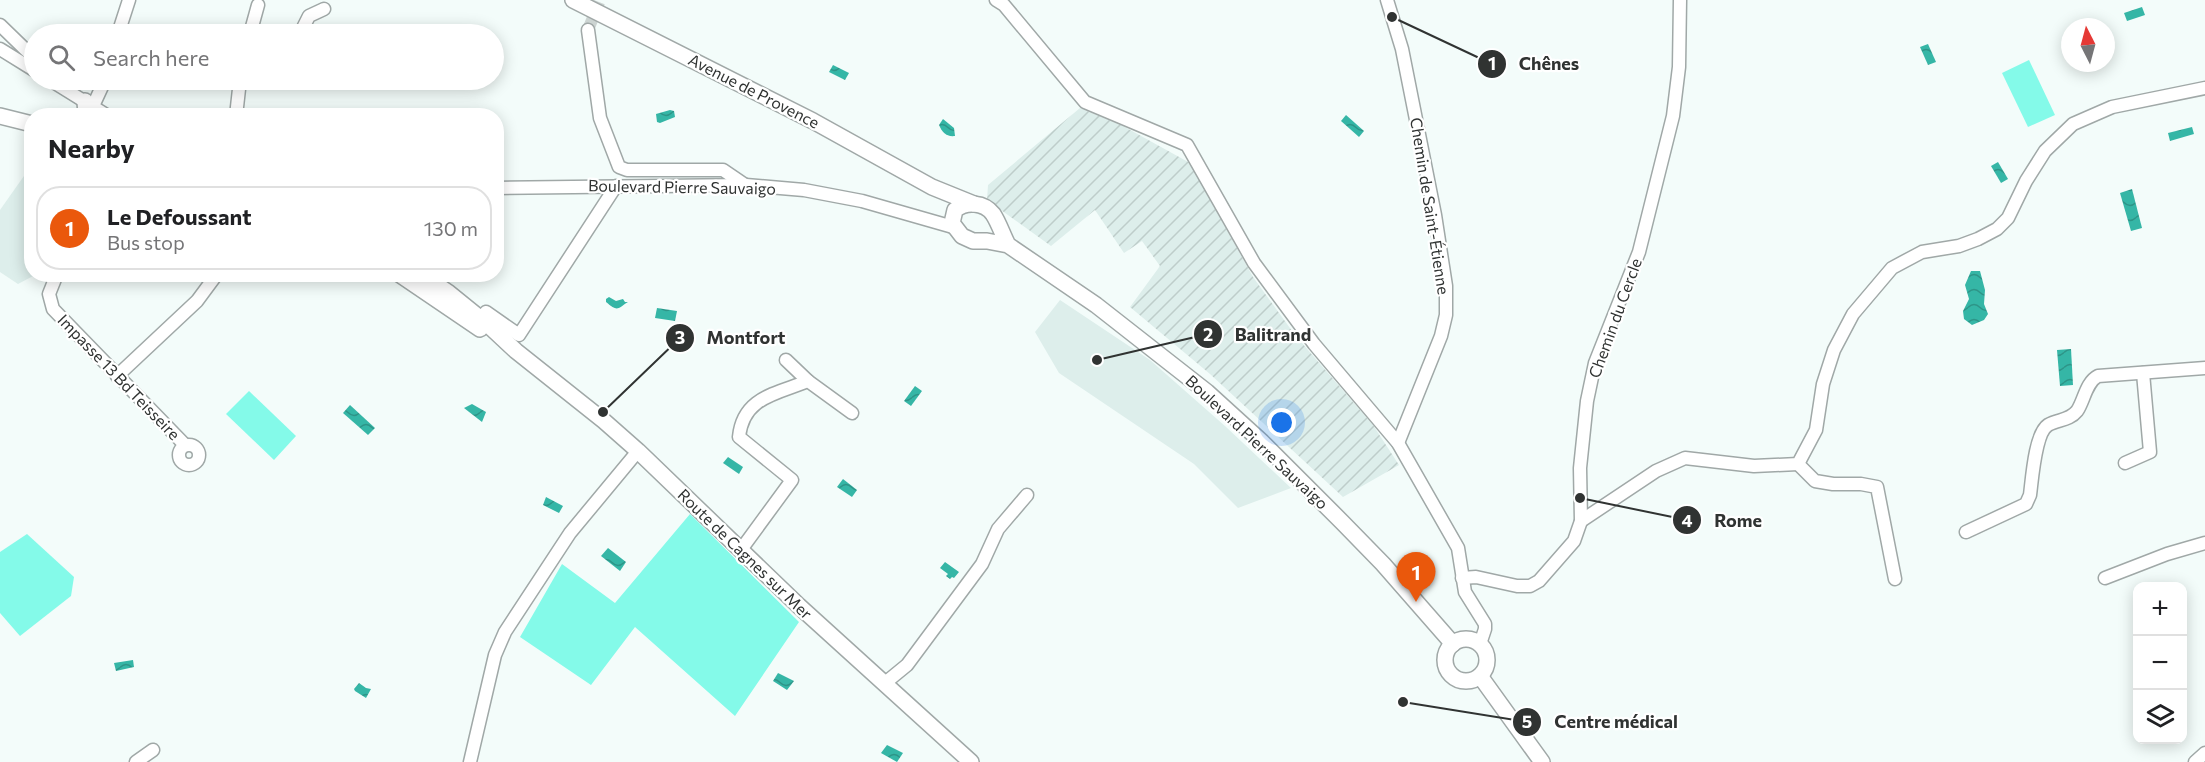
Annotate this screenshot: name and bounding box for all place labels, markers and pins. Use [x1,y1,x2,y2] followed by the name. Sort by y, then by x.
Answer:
[1477,46,1591,82] callout: Chênes
[1193,316,1324,352] callout: Balitrand
[665,320,797,356] callout: Montfort
[1672,502,1774,538] callout: Rome
[1396,552,1436,602] pin: 1
[1512,704,1690,740] callout: Centre médical

